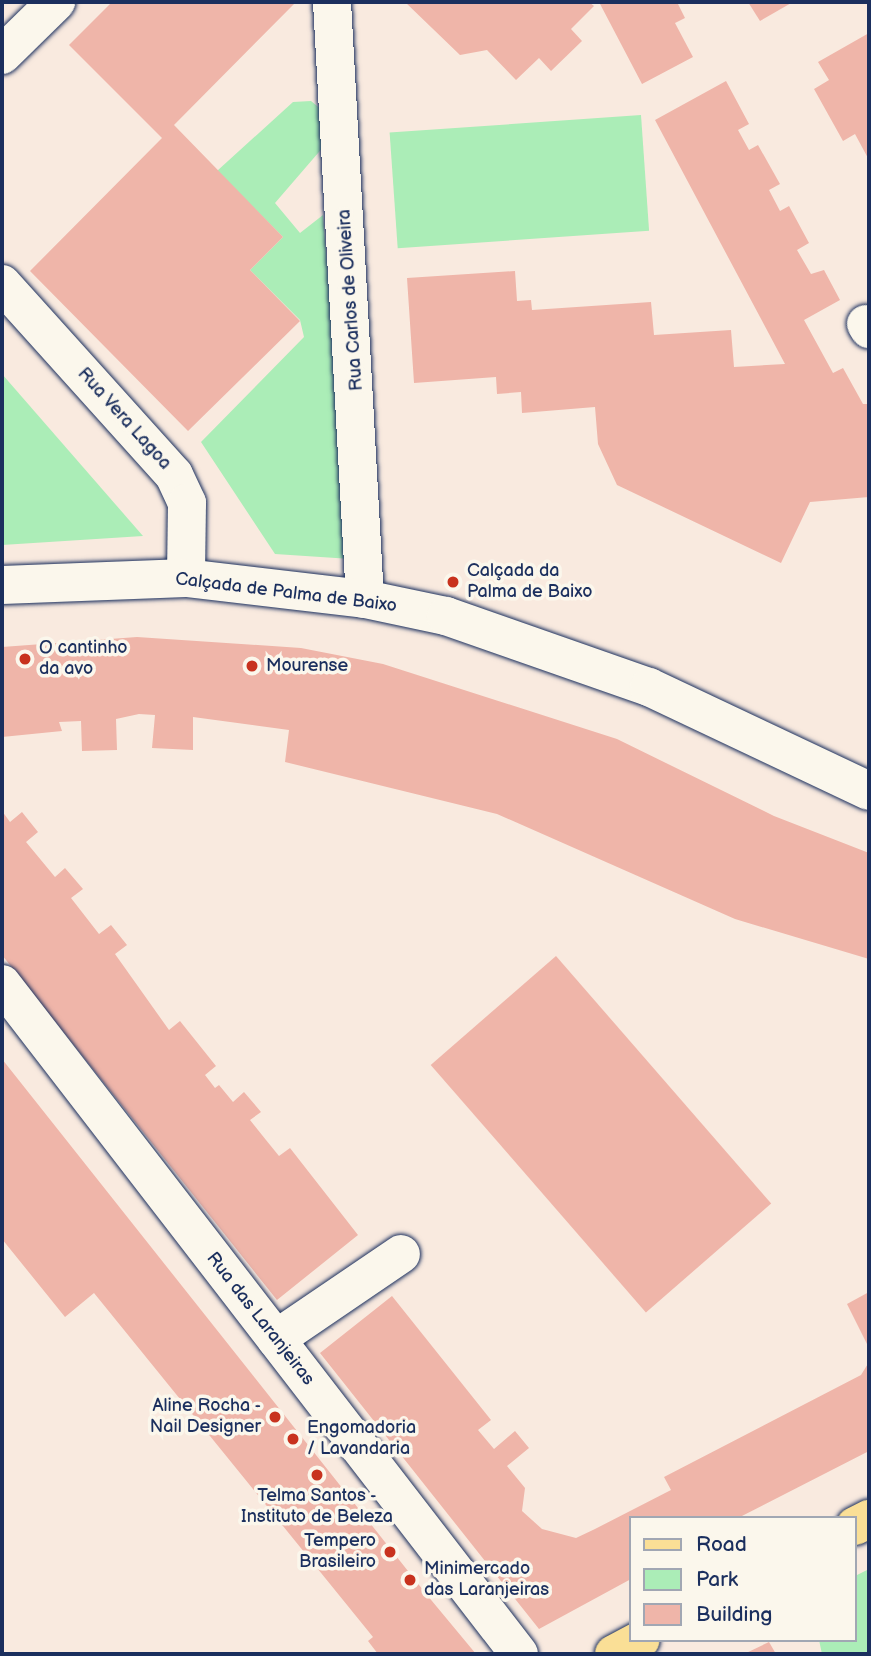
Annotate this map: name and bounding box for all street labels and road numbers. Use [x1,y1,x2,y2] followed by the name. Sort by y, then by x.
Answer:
[334,208,368,392] street label: Rua Carlos de Oliveira
[72,363,176,475] street label: Rua Vera Lagoa
[174,569,398,617] street label: Calçada de Palma de Baixo
[201,1248,319,1390] street label: Rua das Laranjeiras

